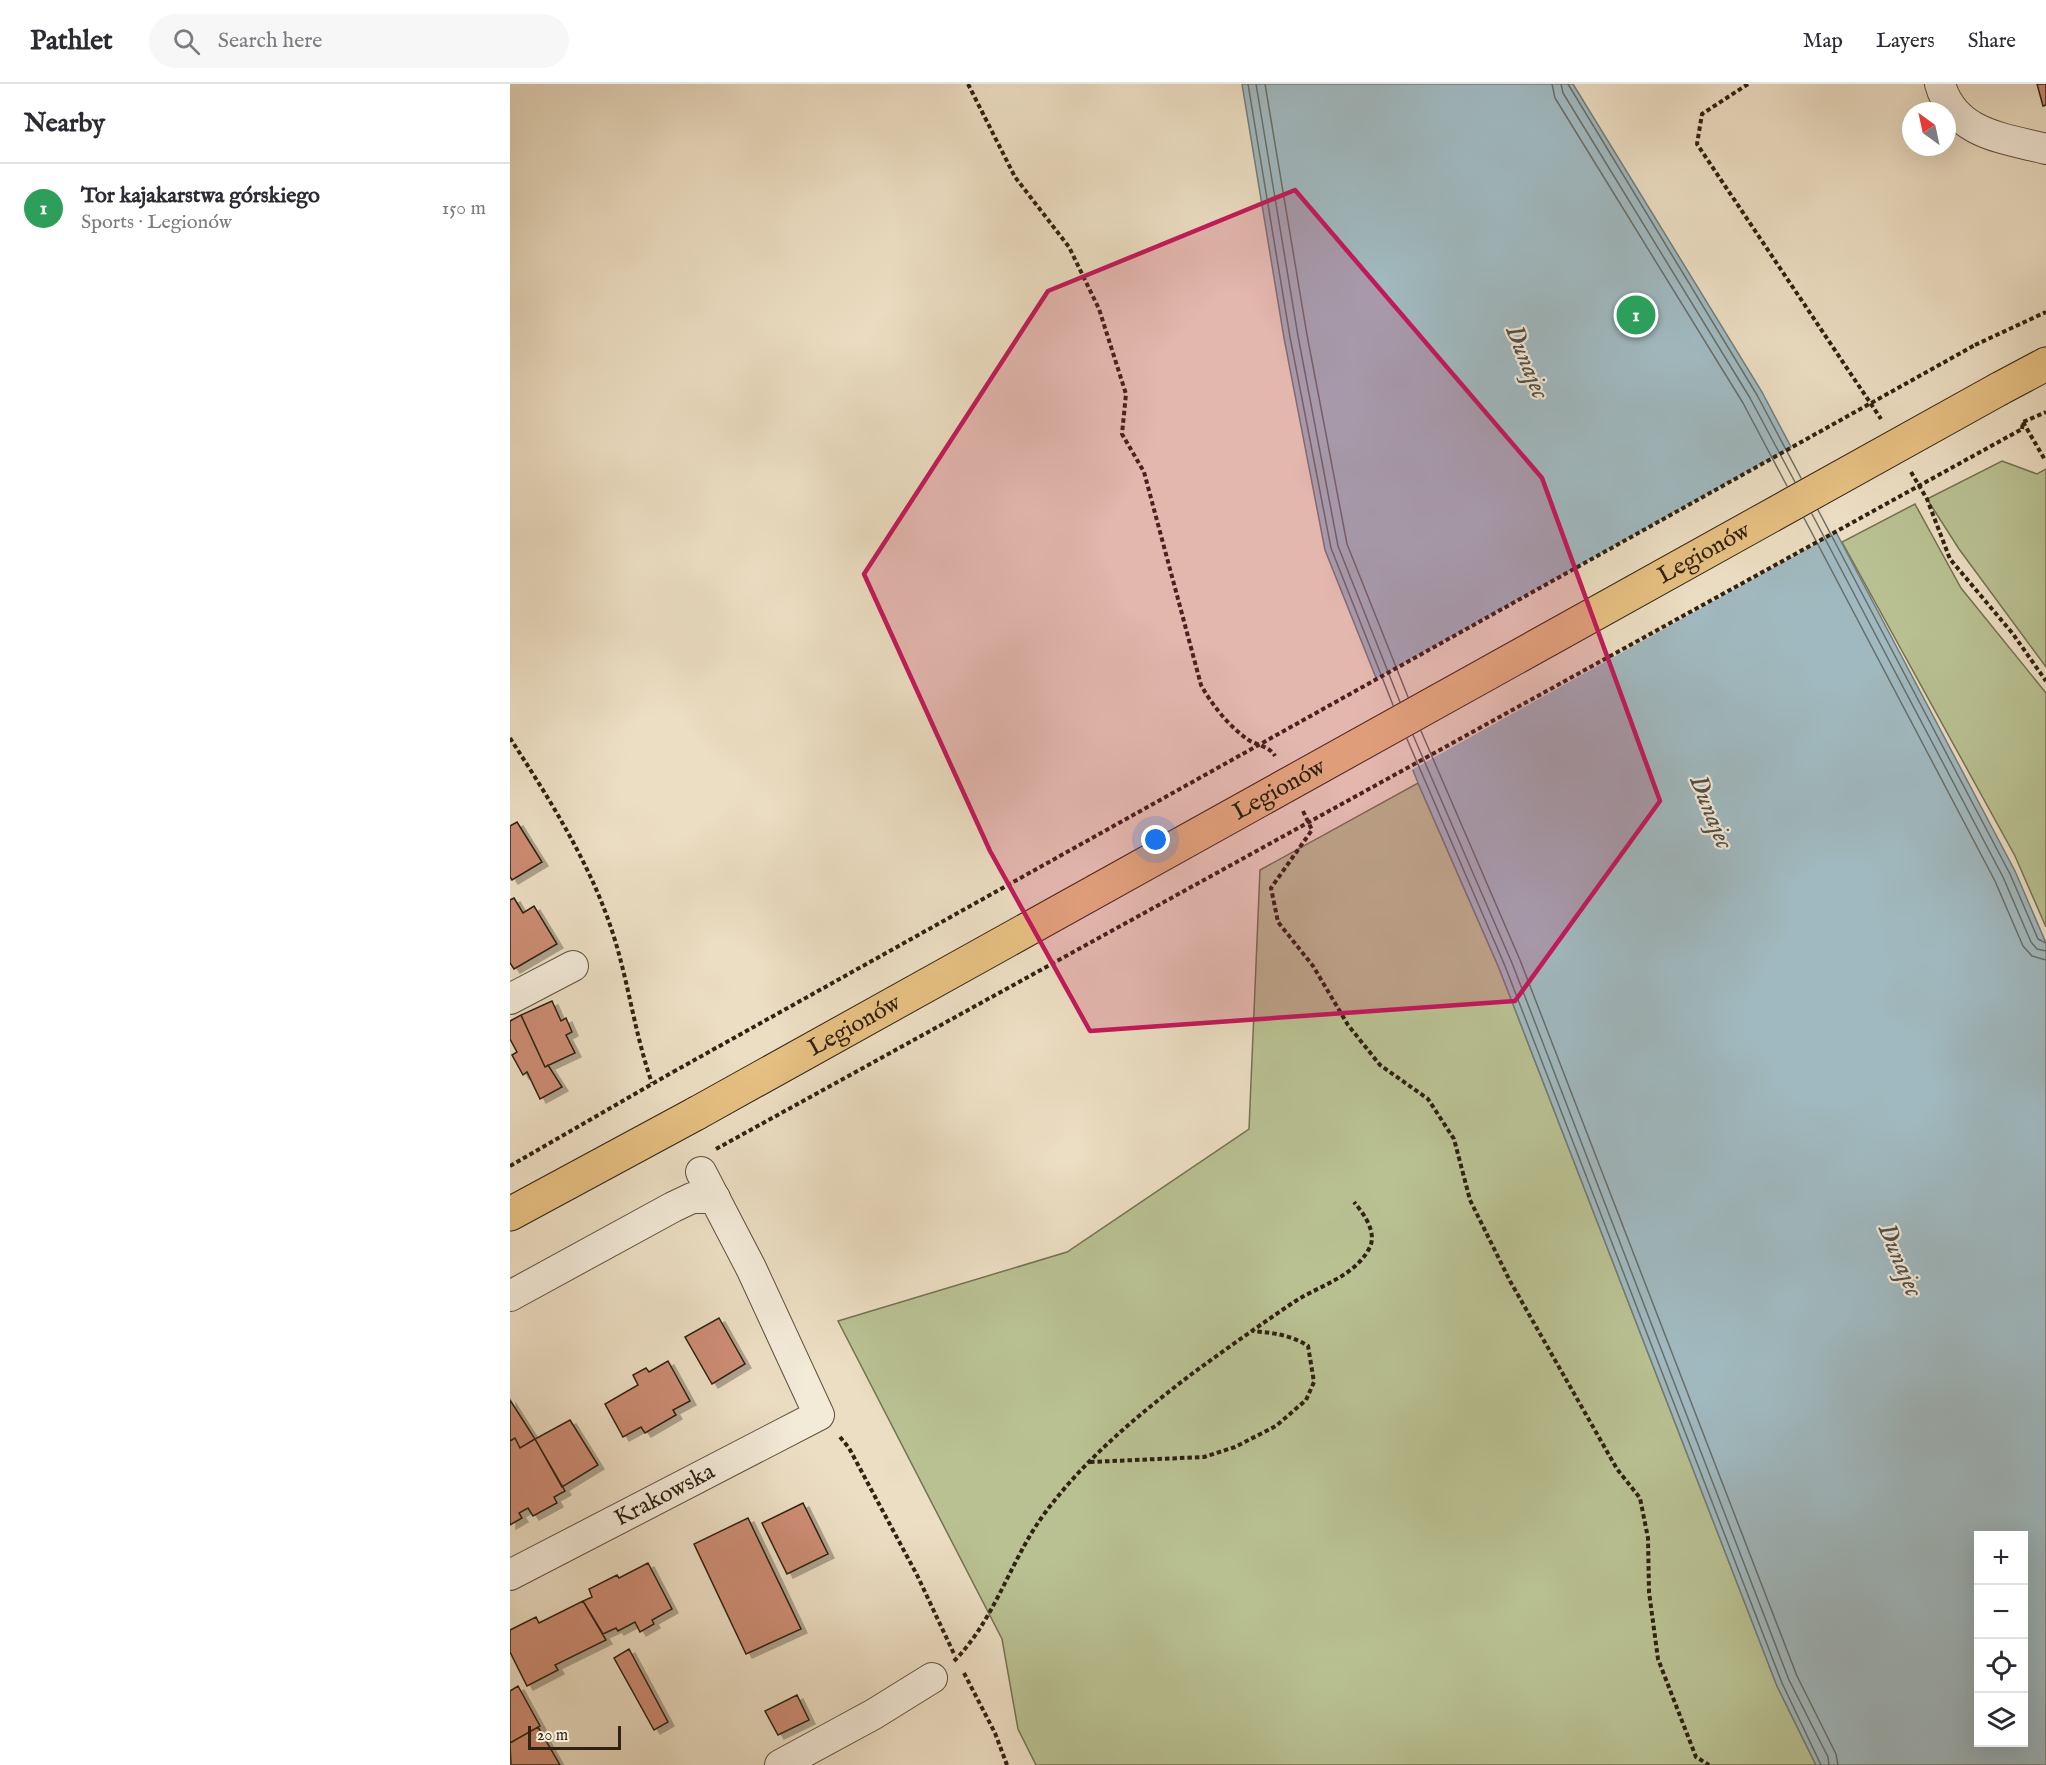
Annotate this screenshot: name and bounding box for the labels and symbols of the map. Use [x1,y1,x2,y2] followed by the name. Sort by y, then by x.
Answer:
[1902,102,1956,156] north arrow
[1616,292,1656,338] pin: 1
[1497,320,1557,405] water label: Dunajec
[1652,514,1757,591] street label: Legionów
[1227,750,1332,828] street label: Legionów
[1681,770,1741,855] water label: Dunajec
[1141,825,1170,854] your location
[802,987,907,1064] street label: Legionów
[1870,1218,1931,1303] water label: Dunajec
[609,1456,721,1534] street label: Krakowska
[528,1723,621,1750] scale bar

